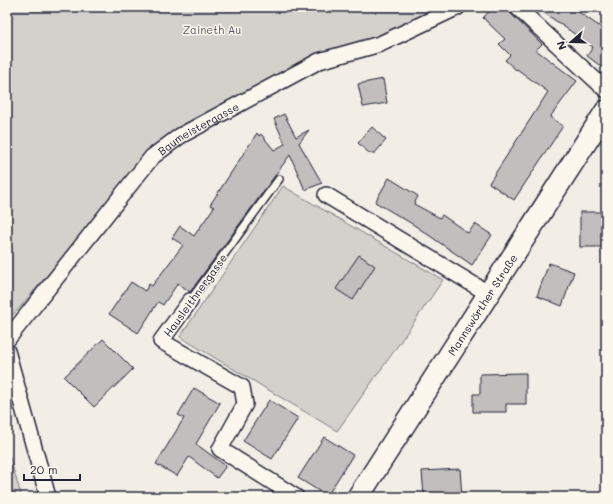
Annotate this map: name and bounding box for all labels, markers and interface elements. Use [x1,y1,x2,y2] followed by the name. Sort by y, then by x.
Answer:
[183,22,241,37] park label: Zaineth Au
[551,22,591,62] north arrow
[553,39,570,52] text: N
[154,98,241,158] street label: Baumeistergasse
[160,250,230,340] street label: Hausleithnergasse
[444,250,520,358] street label: Mannswörther Straße
[24,456,80,482] scale bar
[30,461,58,477] text: 20 m

